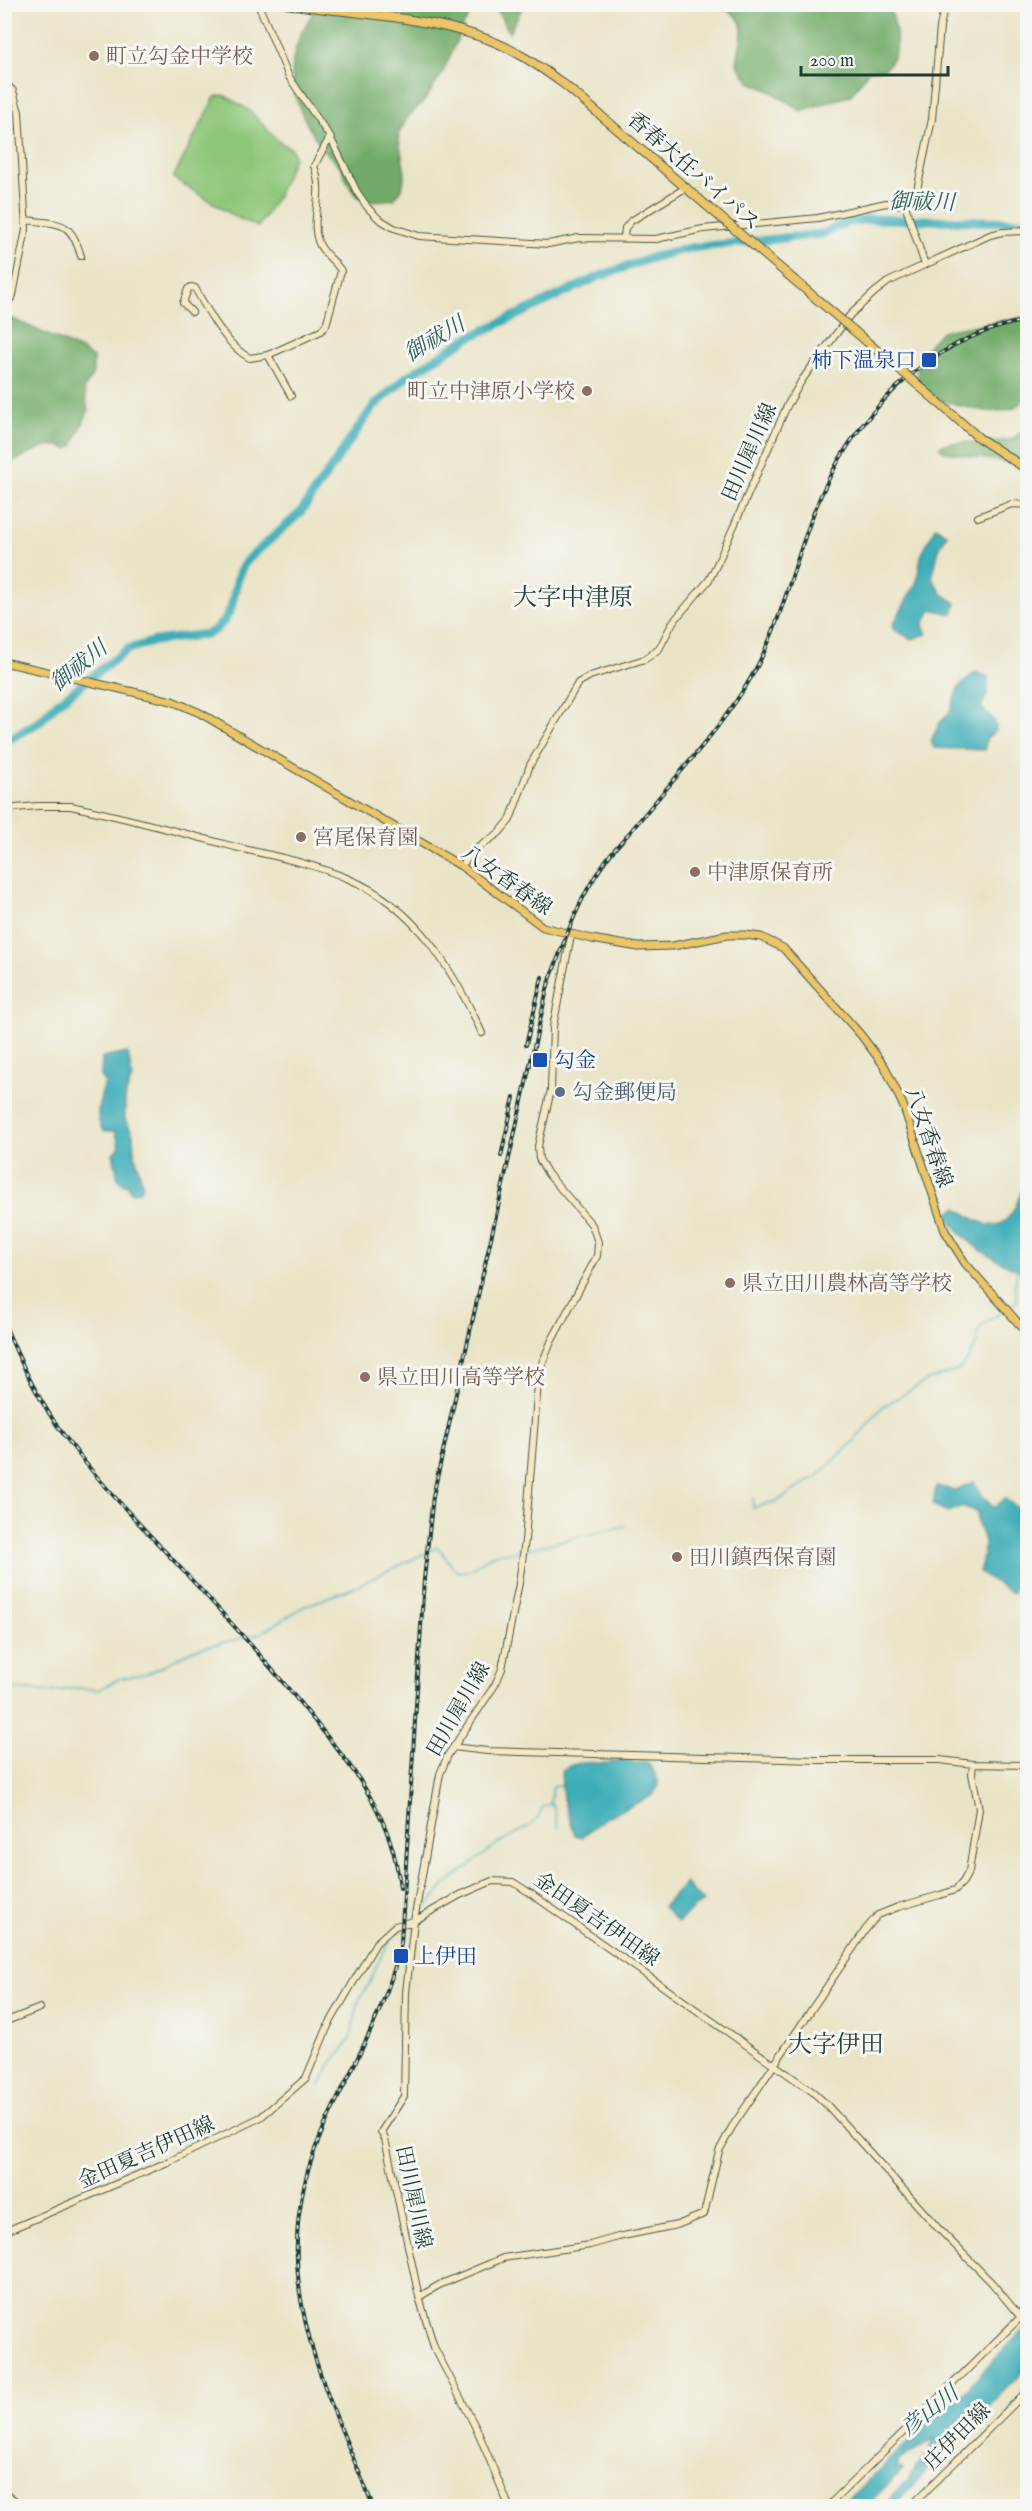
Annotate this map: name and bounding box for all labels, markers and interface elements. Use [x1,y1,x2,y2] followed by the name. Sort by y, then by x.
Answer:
[801,39,948,77] scale bar
[106,44,253,71] place label: 町立勾金中学校
[87,49,101,63] marker: 町立勾金中学校
[810,50,854,73] text: 200 m
[621,107,765,237] street label: 香春大任バイパス
[889,188,957,218] water label: 御祓川
[400,310,472,369] water label: 御祓川
[811,348,916,375] place label: 柿下温泉口
[920,351,938,369] marker: 柿下温泉口
[407,379,575,406] place label: 町立中津原小学校
[580,384,594,398] marker: 町立中津原小学校
[717,399,784,506] street label: 田川犀川線
[513,583,633,614] district label: 大字中津原
[45,634,115,698] water label: 御祓川
[313,825,418,852] place label: 宮尾保育園
[294,830,308,844] marker: 宮尾保育園
[455,840,557,922] street label: 八女香春線
[707,860,833,887] place label: 中津原保育所
[688,865,702,879] marker: 中津原保育所
[554,1048,596,1075] place label: 勾金
[531,1051,549,1069] marker: 勾金
[572,1080,677,1107] place label: 勾金郵便局
[898,1083,957,1192] street label: 八女香春線
[553,1085,567,1099] marker: 勾金郵便局
[742,1271,952,1298] place label: 県立田川農林高等学校
[723,1276,737,1290] marker: 県立田川農林高等学校
[377,1365,545,1392] place label: 県立田川高等学校
[358,1370,372,1384] marker: 県立田川高等学校
[689,1545,836,1572] place label: 田川鎮西保育園
[670,1550,684,1564] marker: 田川鎮西保育園
[421,1658,497,1762] street label: 田川犀川線
[528,1867,664,1973] street label: 金田夏吉伊田線
[414,1944,477,1971] place label: 上伊田
[392,1947,410,1965] marker: 上伊田
[788,2030,884,2061] district label: 大字伊田
[74,2111,219,2196] street label: 金田夏吉伊田線
[388,2143,437,2251] street label: 田川犀川線
[896,2379,966,2443] water label: 彦山川
[919,2398,997,2476] street label: 庄伊田線

